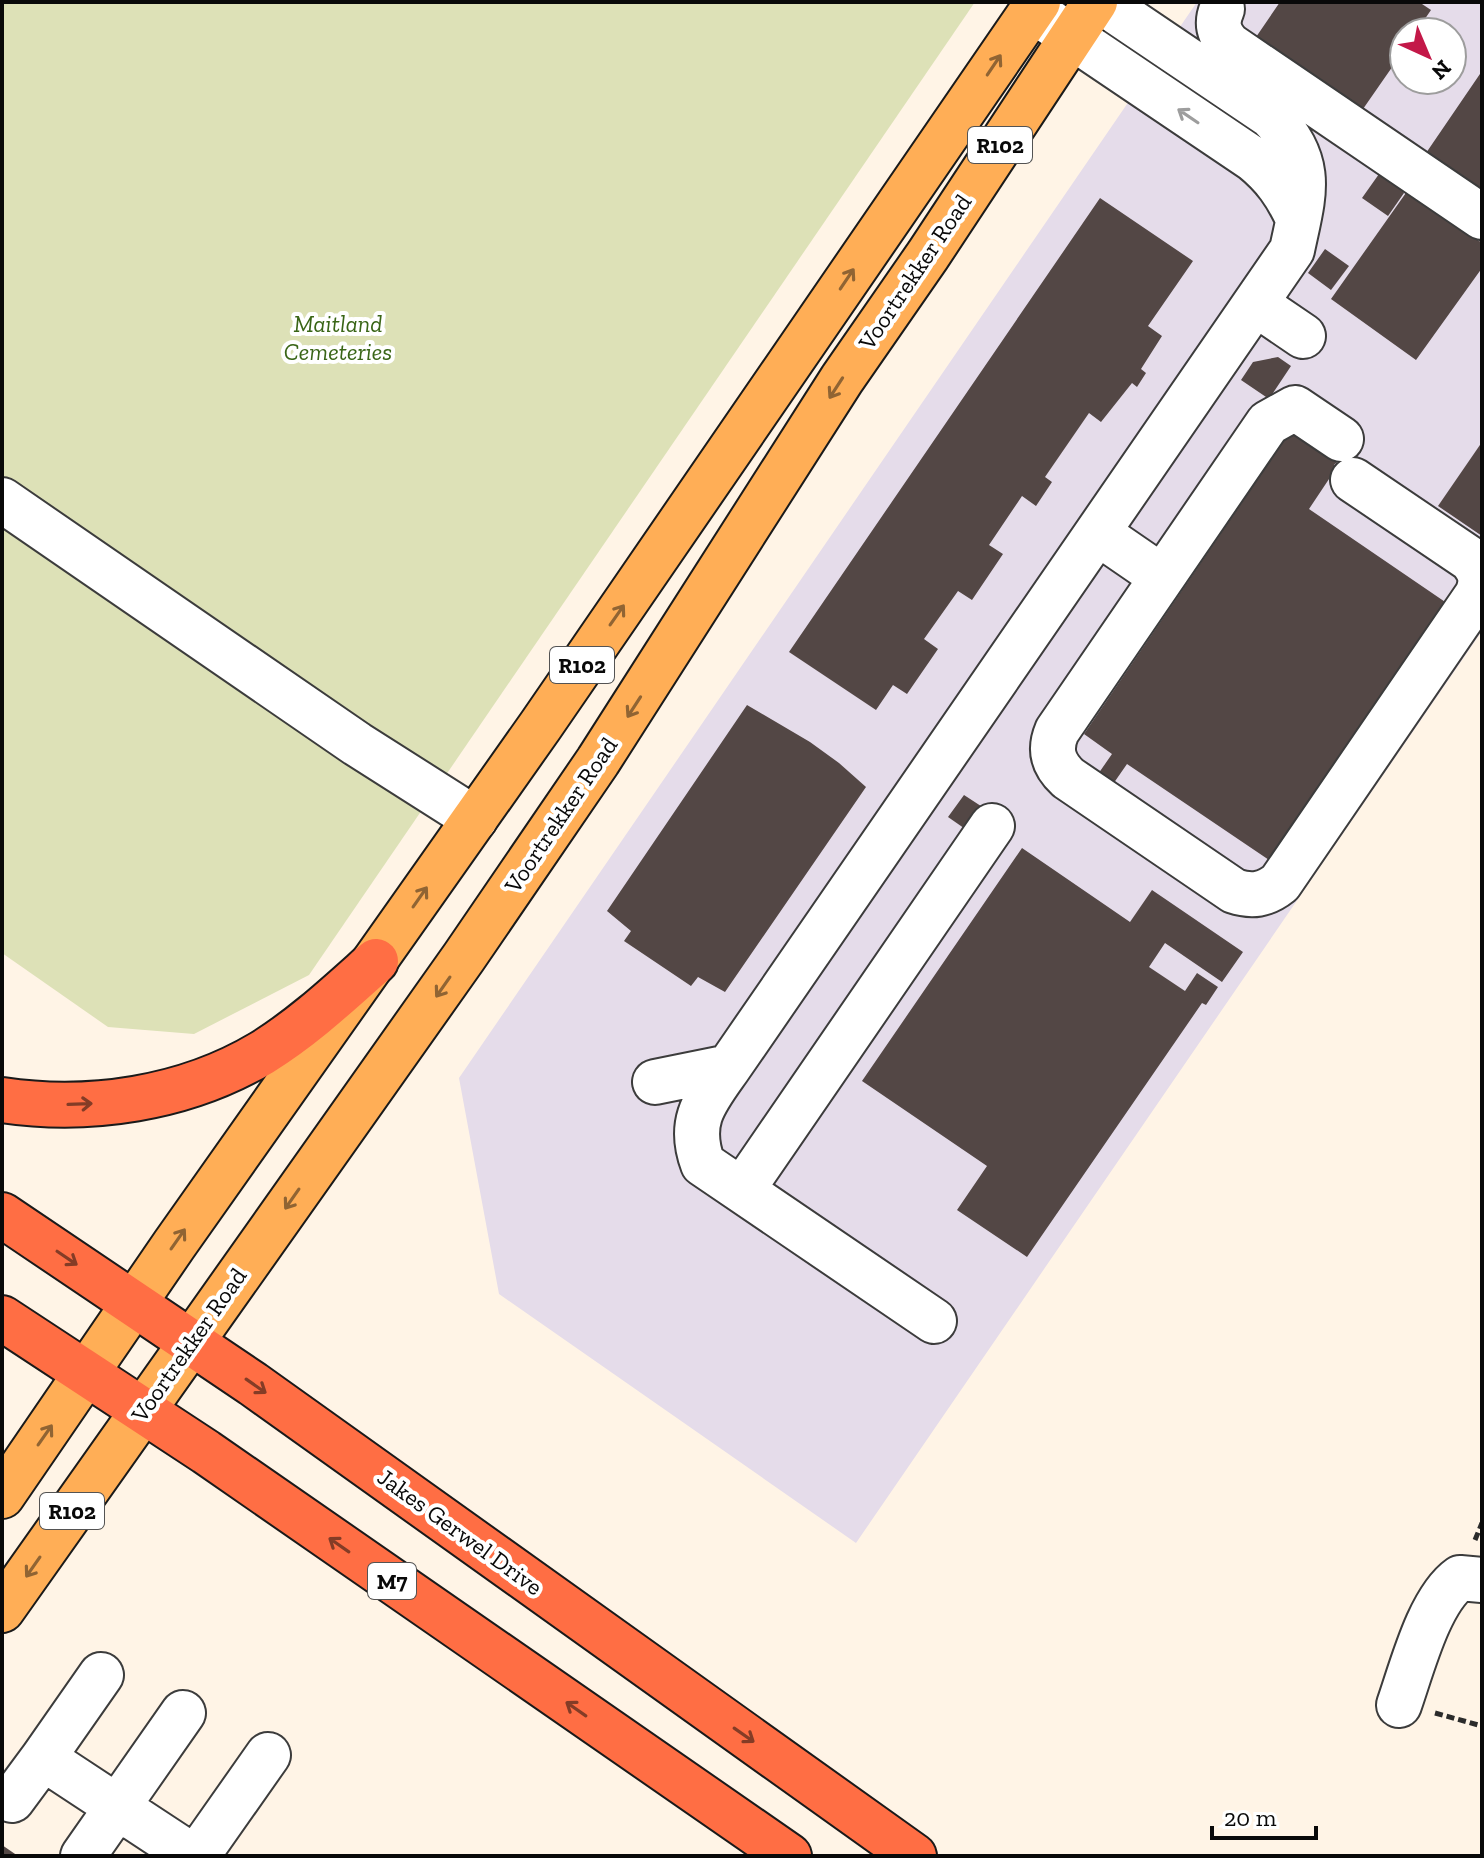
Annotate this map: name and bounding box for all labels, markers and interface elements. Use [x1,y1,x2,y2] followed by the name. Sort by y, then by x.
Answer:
[1388,16,1468,96] north arrow
[986,54,1002,76] one-way arrow
[1426,55,1457,86] text: N
[1177,108,1200,124] one-way arrow
[968,127,1032,163] road number: R102
[851,188,977,356] street label: Voortrekker Road
[839,269,855,291] one-way arrow
[284,309,392,366] park label: Maitland Cemeteries
[827,377,844,399] one-way arrow
[609,604,625,626] one-way arrow
[550,647,614,683] road number: R102
[626,695,643,717] one-way arrow
[497,731,623,899] street label: Voortrekker Road
[412,887,428,909] one-way arrow
[435,976,451,998] one-way arrow
[66,1097,93,1112] one-way arrow
[284,1188,300,1210] one-way arrow
[170,1229,186,1251] one-way arrow
[55,1250,78,1266] one-way arrow
[124,1262,253,1428] street label: Voortrekker Road
[244,1378,266,1394] one-way arrow
[37,1424,53,1446] one-way arrow
[372,1462,548,1601] street label: Jakes Gerwel Drive
[40,1493,104,1529] road number: R102
[329,1537,351,1553] one-way arrow
[25,1556,42,1577] one-way arrow
[368,1563,416,1599] road number: M7
[565,1701,587,1717] one-way arrow
[733,1727,755,1743] one-way arrow
[1212,1790,1316,1840] scale bar
[1224,1803,1277,1832] text: 20 m

